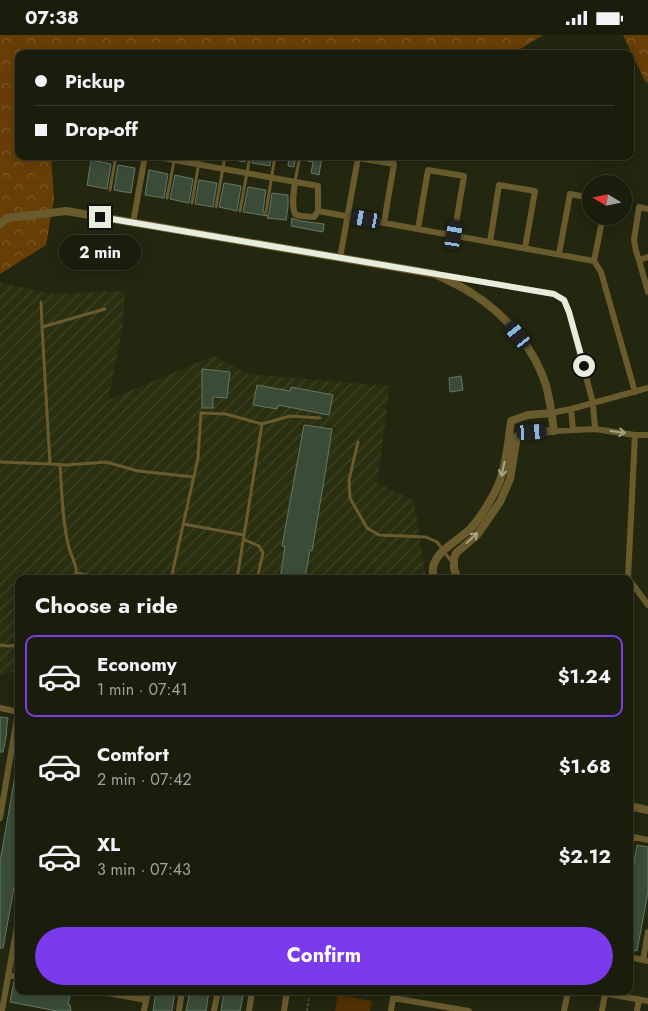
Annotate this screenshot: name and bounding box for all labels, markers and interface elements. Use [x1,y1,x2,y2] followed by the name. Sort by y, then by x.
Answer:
[25,4,79,31] text: 07:38
[65,68,125,95] text: Pickup
[65,116,138,143] text: Drop-off
[582,175,632,225] north arrow
[582,175,632,225] map controls
[89,206,111,228] route end
[349,209,382,229] car
[444,219,463,251] car
[59,235,141,269] callout: 2 min
[79,241,121,264] text: 2 min
[502,319,533,351] car
[573,355,595,377] route start
[516,424,547,440] car
[610,428,626,438] one-way arrow
[498,460,507,476] one-way arrow
[466,532,478,544] one-way arrow
[35,589,178,621] text: Choose a ride
[97,651,177,678] text: Economy
[37,654,82,699] icon: car
[558,663,611,690] text: $1.24
[97,678,188,701] text: 1 min · 07:41
[97,741,169,768] text: Comfort
[37,744,82,789] icon: car
[559,753,611,780] text: $1.68
[97,768,192,791] text: 2 min · 07:42
[97,831,120,858] text: XL
[37,834,82,879] icon: car
[558,843,611,870] text: $2.12
[97,858,191,881] text: 3 min · 07:43
[35,927,613,985] button: Confirm

